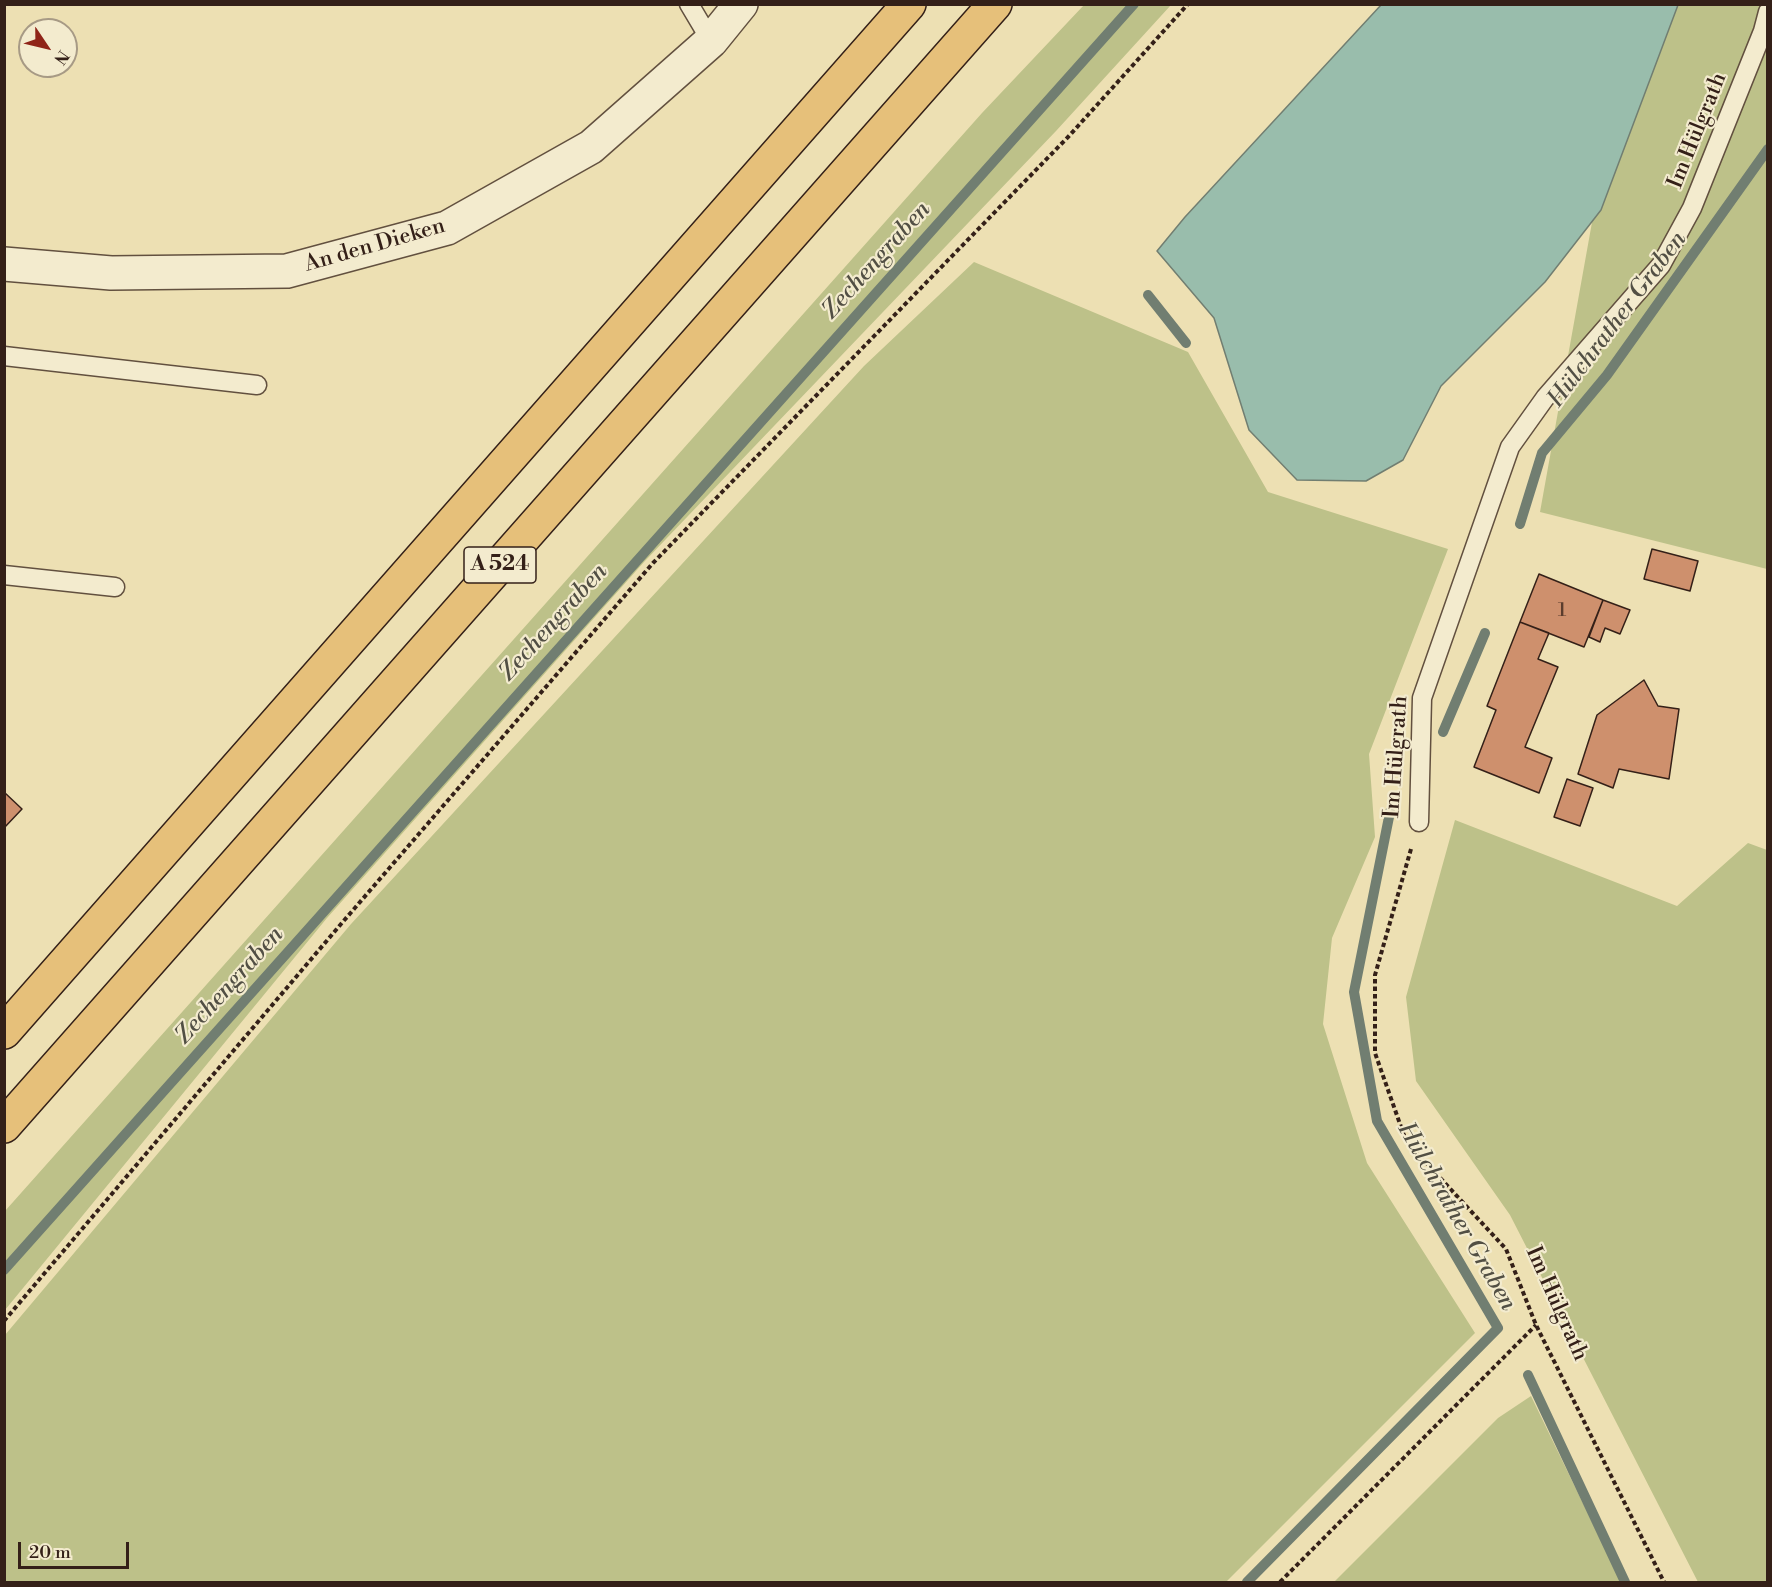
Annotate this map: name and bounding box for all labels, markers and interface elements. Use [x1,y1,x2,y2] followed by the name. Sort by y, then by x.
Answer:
[18,18,78,78] north arrow
[49,46,73,68] text: N
[1663,69,1733,193] street label: Im Hülgrath
[817,196,937,326] water label: Zechengraben
[302,213,448,279] street label: An den Dieken
[1542,226,1694,414] water label: Hülchrather Graben
[464,547,536,583] road number: A 524
[494,558,614,688] water label: Zechengraben
[1558,599,1566,623] house number: 1
[1380,695,1414,819] street label: Im Hülgrath
[170,921,290,1051] water label: Zechengraben
[1390,1118,1522,1316] water label: Hülchrather Graben
[1519,1243,1593,1365] street label: Im Hülgrath
[21,1530,132,1568] scale bar
[29,1541,71,1564] text: 20 m

